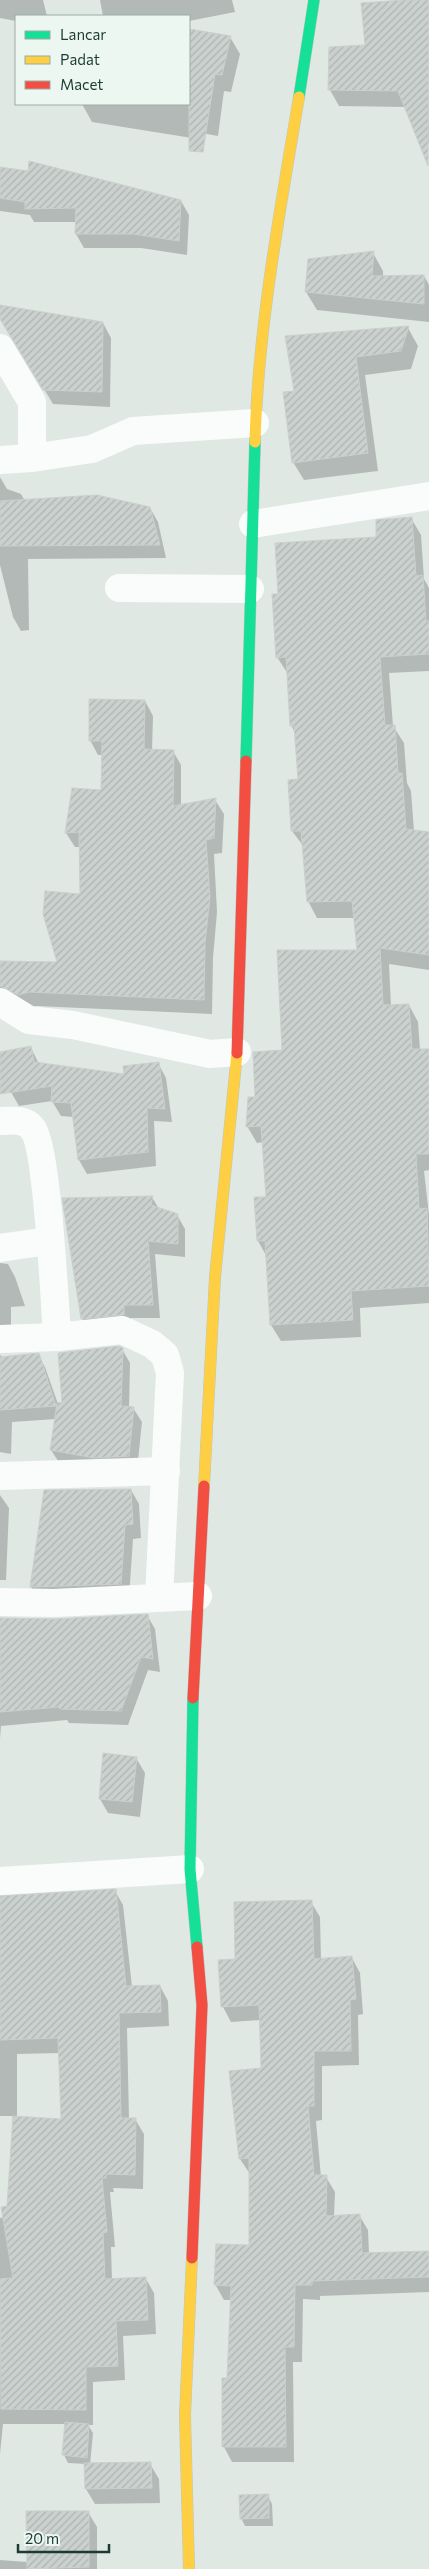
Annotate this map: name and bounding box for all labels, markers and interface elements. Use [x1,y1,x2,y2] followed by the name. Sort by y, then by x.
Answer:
[15,15,190,105] legend
[60,25,106,43] text: Lancar
[60,50,100,68] text: Padat
[60,75,103,93] text: Macet
[18,2522,109,2554] scale bar
[25,2529,59,2547] text: 20 m

